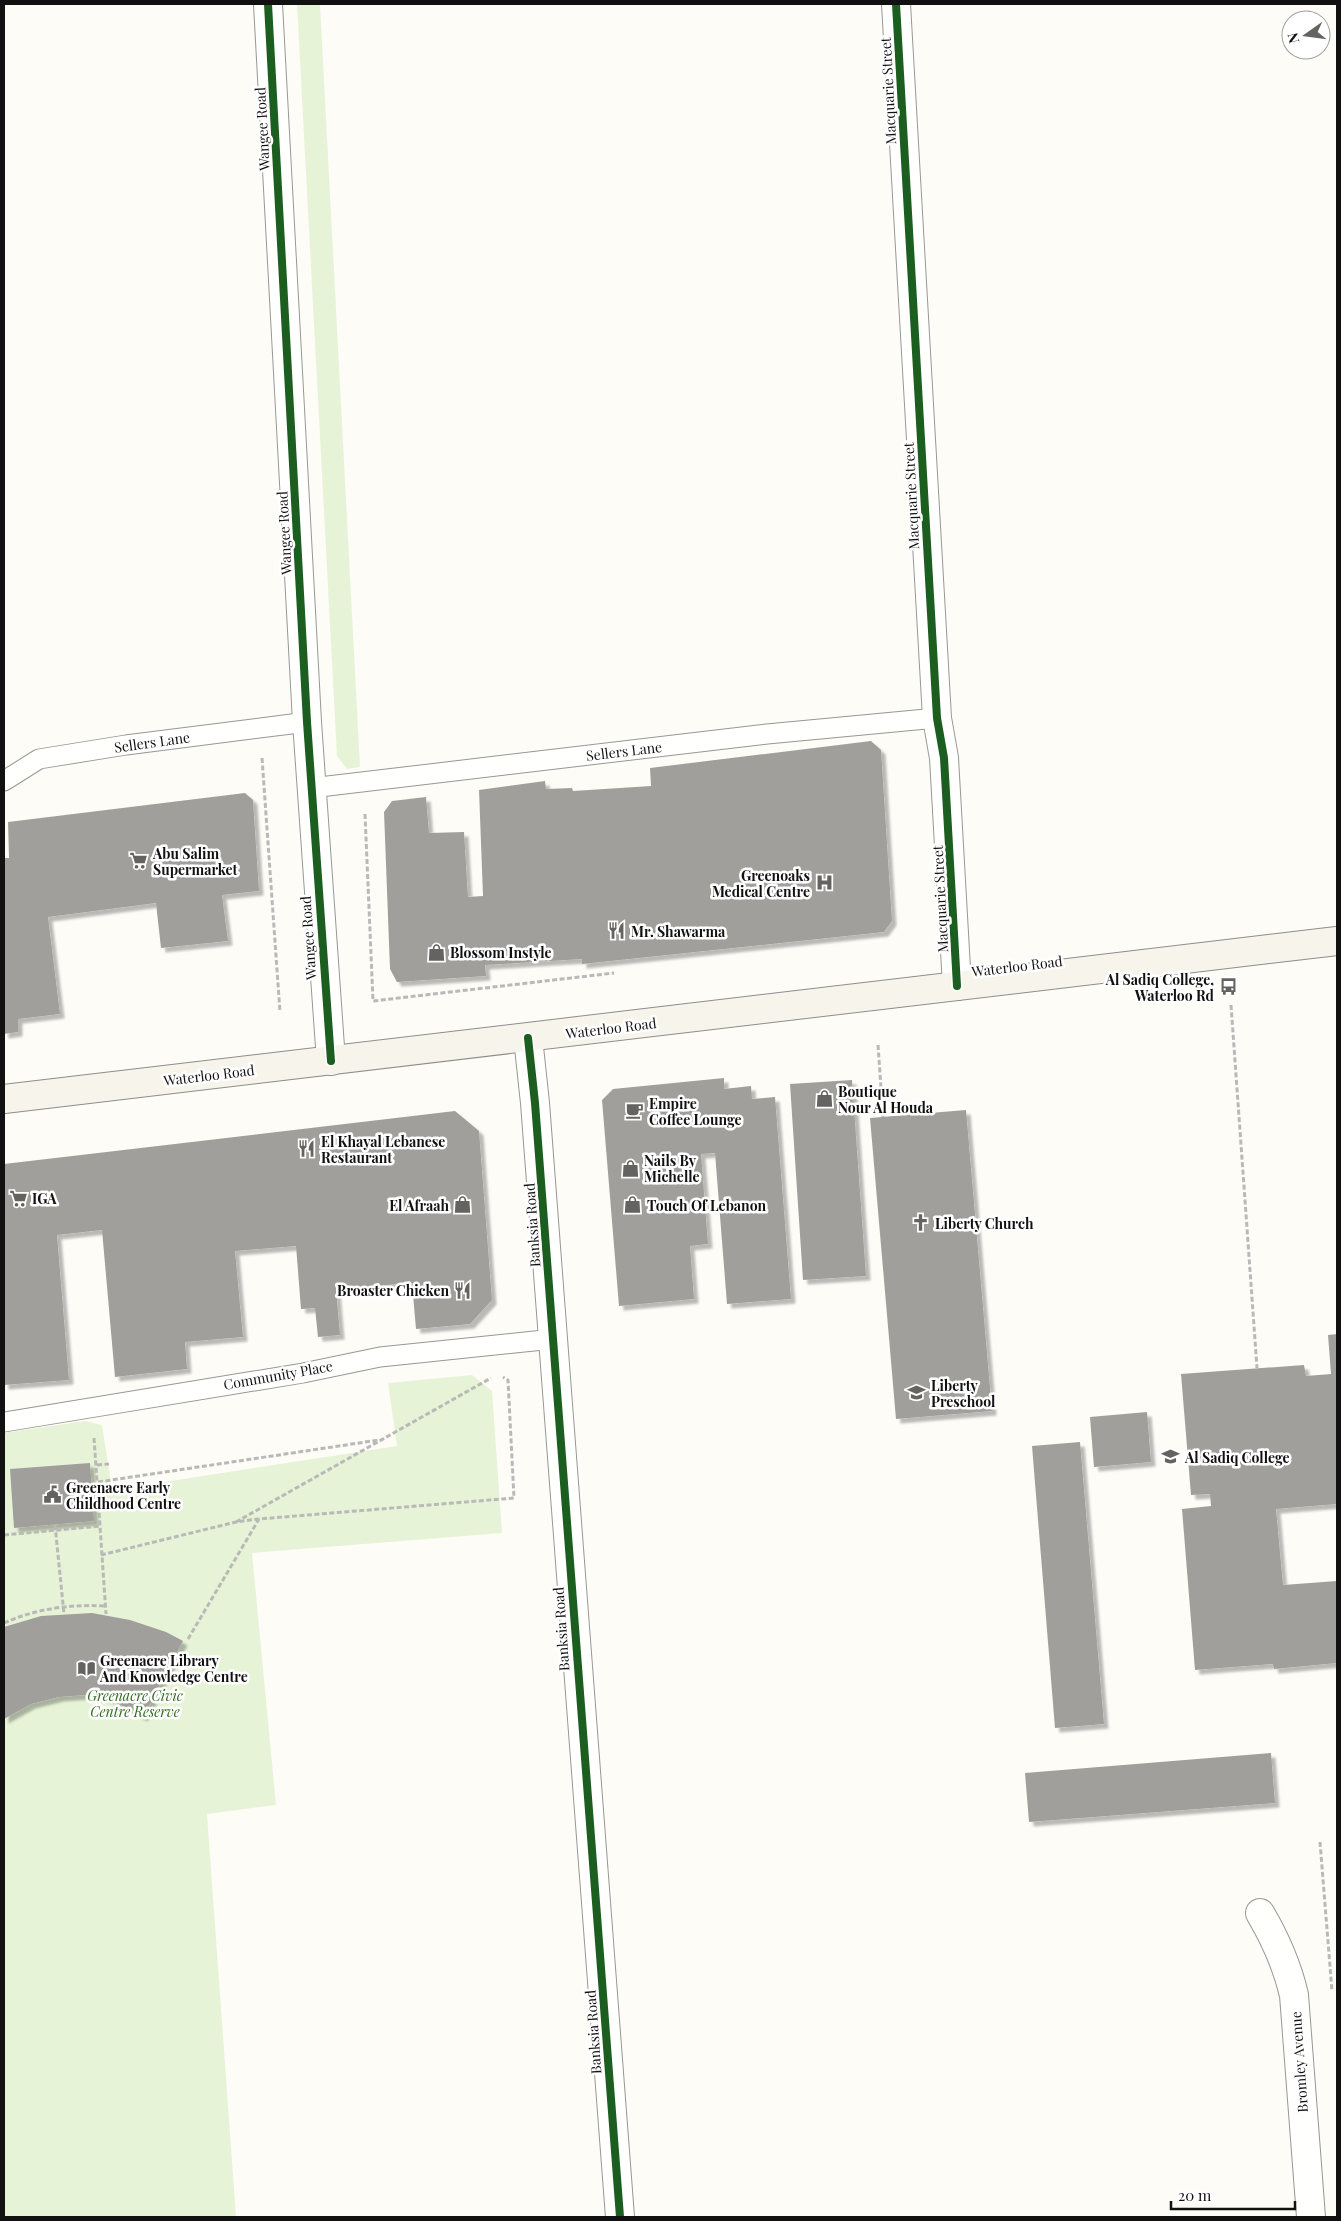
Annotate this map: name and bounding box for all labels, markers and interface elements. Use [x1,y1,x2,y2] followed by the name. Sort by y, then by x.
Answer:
[1281,10,1331,60] north arrow
[1282,31,1303,45] text: N
[876,36,900,145] street label: Macquarie Street
[250,87,274,172] street label: Wangee Road
[899,441,923,550] street label: Macquarie Street
[272,491,296,576] street label: Wangee Road
[113,727,191,757] street label: Sellers Lane
[585,737,663,765] street label: Sellers Lane
[152,844,238,879] place label: Abu Salim Supermarket
[928,844,952,953] street label: Macquarie Street
[129,851,149,871] supermarket icon: Abu Salim Supermarket
[712,866,810,901] place label: Greenoaks Medical Centre
[814,873,834,893] hospital icon: Greenoaks Medical Centre
[296,895,320,982] street label: Wangee Road
[607,921,627,941] restaurant icon: Mr. Shawarma
[631,922,726,941] place label: Mr. Shawarma
[426,942,446,962] shop icon: Blossom Instyle
[450,943,552,962] place label: Blossom Instyle
[969,951,1064,981] street label: Waterloo Road
[1105,970,1215,1005] place label: Al Sadiq College, Waterloo Rd
[1218,977,1238,997] bus stop icon: Al Sadiq College, Waterloo Rd
[563,1013,658,1043] street label: Waterloo Road
[161,1060,256,1090] street label: Waterloo Road
[838,1082,934,1117] place label: Boutique Nour Al Houda
[814,1089,834,1109] shop icon: Boutique Nour Al Houda
[649,1094,741,1129] place label: Empire Coffee Lounge
[625,1101,645,1121] cafe icon: Empire Coffee Lounge
[321,1132,445,1167] place label: El Khayal Lebanese Restaurant
[297,1139,317,1159] restaurant icon: El Khayal Lebanese Restaurant
[644,1151,700,1186] place label: Nails By Michelle
[620,1158,640,1178] shop icon: Nails By Michelle
[520,1182,544,1268] street label: Banksia Road
[8,1188,28,1208] supermarket icon: IGA
[32,1189,57,1208] place label: IGA
[453,1195,473,1215] shop icon: El Afraah
[623,1195,643,1215] shop icon: Touch Of Lebanon
[389,1196,449,1215] place label: El Afraah
[647,1196,767,1215] place label: Touch Of Lebanon
[911,1213,931,1233] church icon: Liberty Church
[935,1214,1034,1233] place label: Liberty Church
[453,1280,473,1300] restaurant icon: Broaster Chicken
[337,1281,449,1300] place label: Broaster Chicken
[222,1356,334,1394] street label: Community Place
[931,1376,996,1411] place label: Liberty Preschool
[907,1383,927,1403] school or university icon: Liberty Preschool
[1161,1447,1181,1467] school or university icon: Al Sadiq College
[1184,1448,1290,1467] place label: Al Sadiq College
[66,1478,181,1513] place label: Greenacre Early Childhood Centre
[42,1485,62,1505] public building icon: Greenacre Early Childhood Centre
[549,1586,573,1672] street label: Banksia Road
[99,1651,248,1686] place label: Greenacre Library And Knowledge Centre
[76,1658,96,1678] library icon: Greenacre Library And Knowledge Centre
[87,1686,183,1721] park label: Greenacre Civic Centre Reserve
[581,1989,605,2075] street label: Banksia Road
[1286,2011,1312,2113] street label: Bromley Avenue
[1171,2178,1295,2210] scale bar
[1178,2185,1212,2205] text: 20 m

